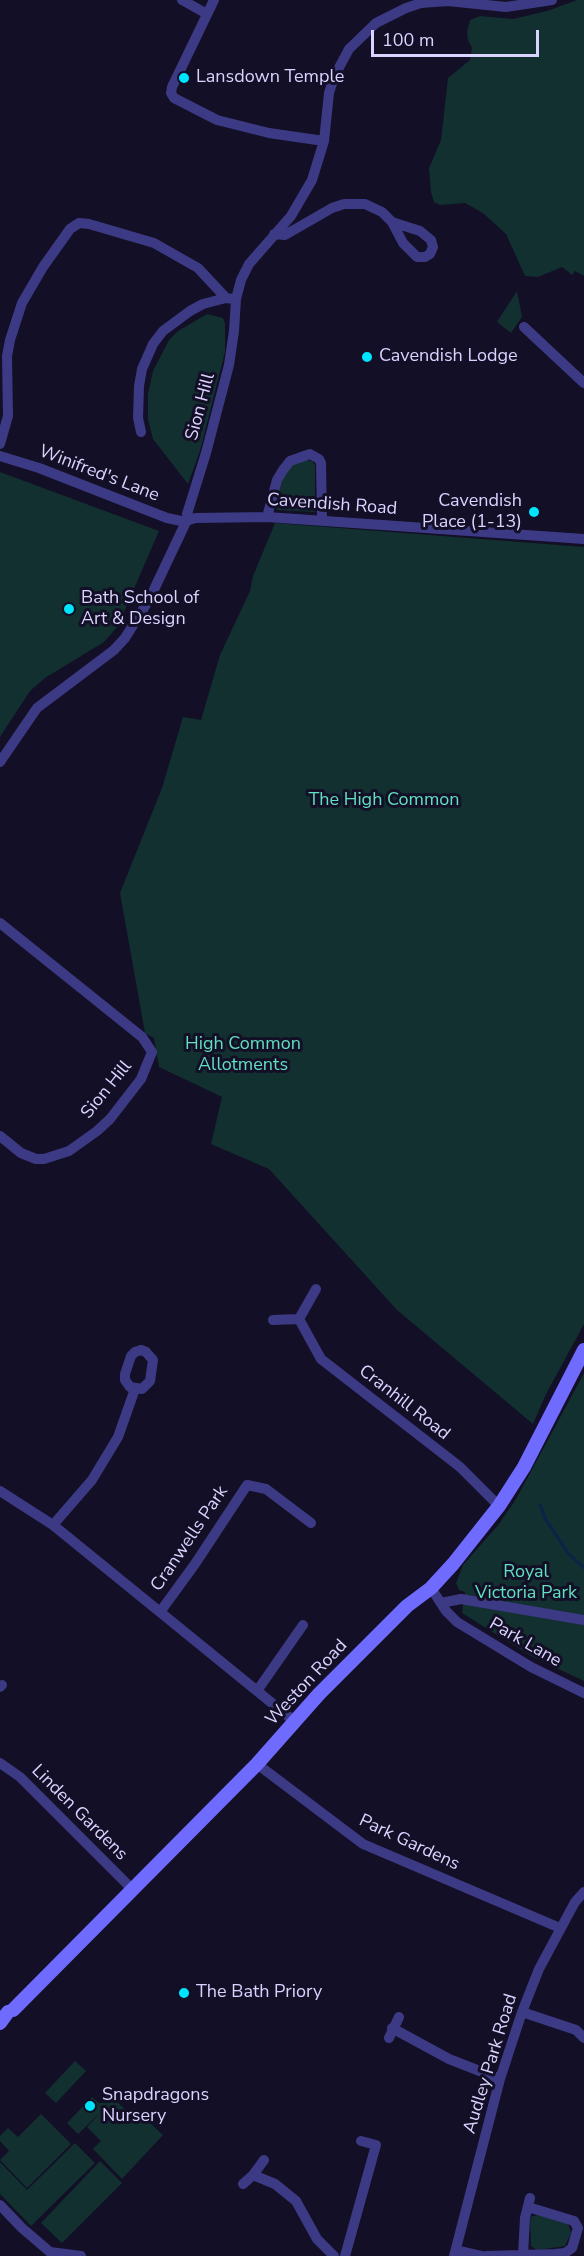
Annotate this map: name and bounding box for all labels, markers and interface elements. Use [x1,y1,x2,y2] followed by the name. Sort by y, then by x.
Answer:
[374,18,542,56] scale bar
[382,28,434,52] text: 100 m
[196,67,344,89] place label: Lansdown Temple
[177,71,191,85] marker: Lansdown Temple
[379,346,518,368] place label: Cavendish Lodge
[360,350,374,364] marker: Cavendish Lodge
[182,371,220,443] street label: Sion Hill
[36,441,162,507] street label: Winifred's Lane
[266,490,398,520] street label: Cavendish Road
[422,491,522,534] place label: Cavendish Place (1-13)
[527,505,541,519] marker: Cavendish Place (1-13)
[81,588,199,630] place label: Bath School of Art & Design
[62,602,76,616] marker: Bath School of Art & Design
[308,790,460,812] park label: The High Common
[185,1034,301,1076] park label: High Common Allotments
[77,1057,137,1123] street label: Sion Hill
[354,1361,454,1445] street label: Cranhill Road
[147,1482,233,1596] street label: Cranwells Park
[475,1562,577,1604] park label: Royal Victoria Park
[485,1614,565,1672] street label: Park Lane
[262,1635,352,1731] street label: Weston Road
[26,1760,132,1866] street label: Linden Gardens
[355,1810,463,1876] street label: Park Gardens
[196,1982,322,2004] place label: The Bath Priory
[177,1986,191,2000] marker: The Bath Priory
[460,1992,522,2136] street label: Audley Park Road
[102,2085,209,2128] place label: Snapdragons Nursery
[83,2099,97,2113] marker: Snapdragons Nursery

